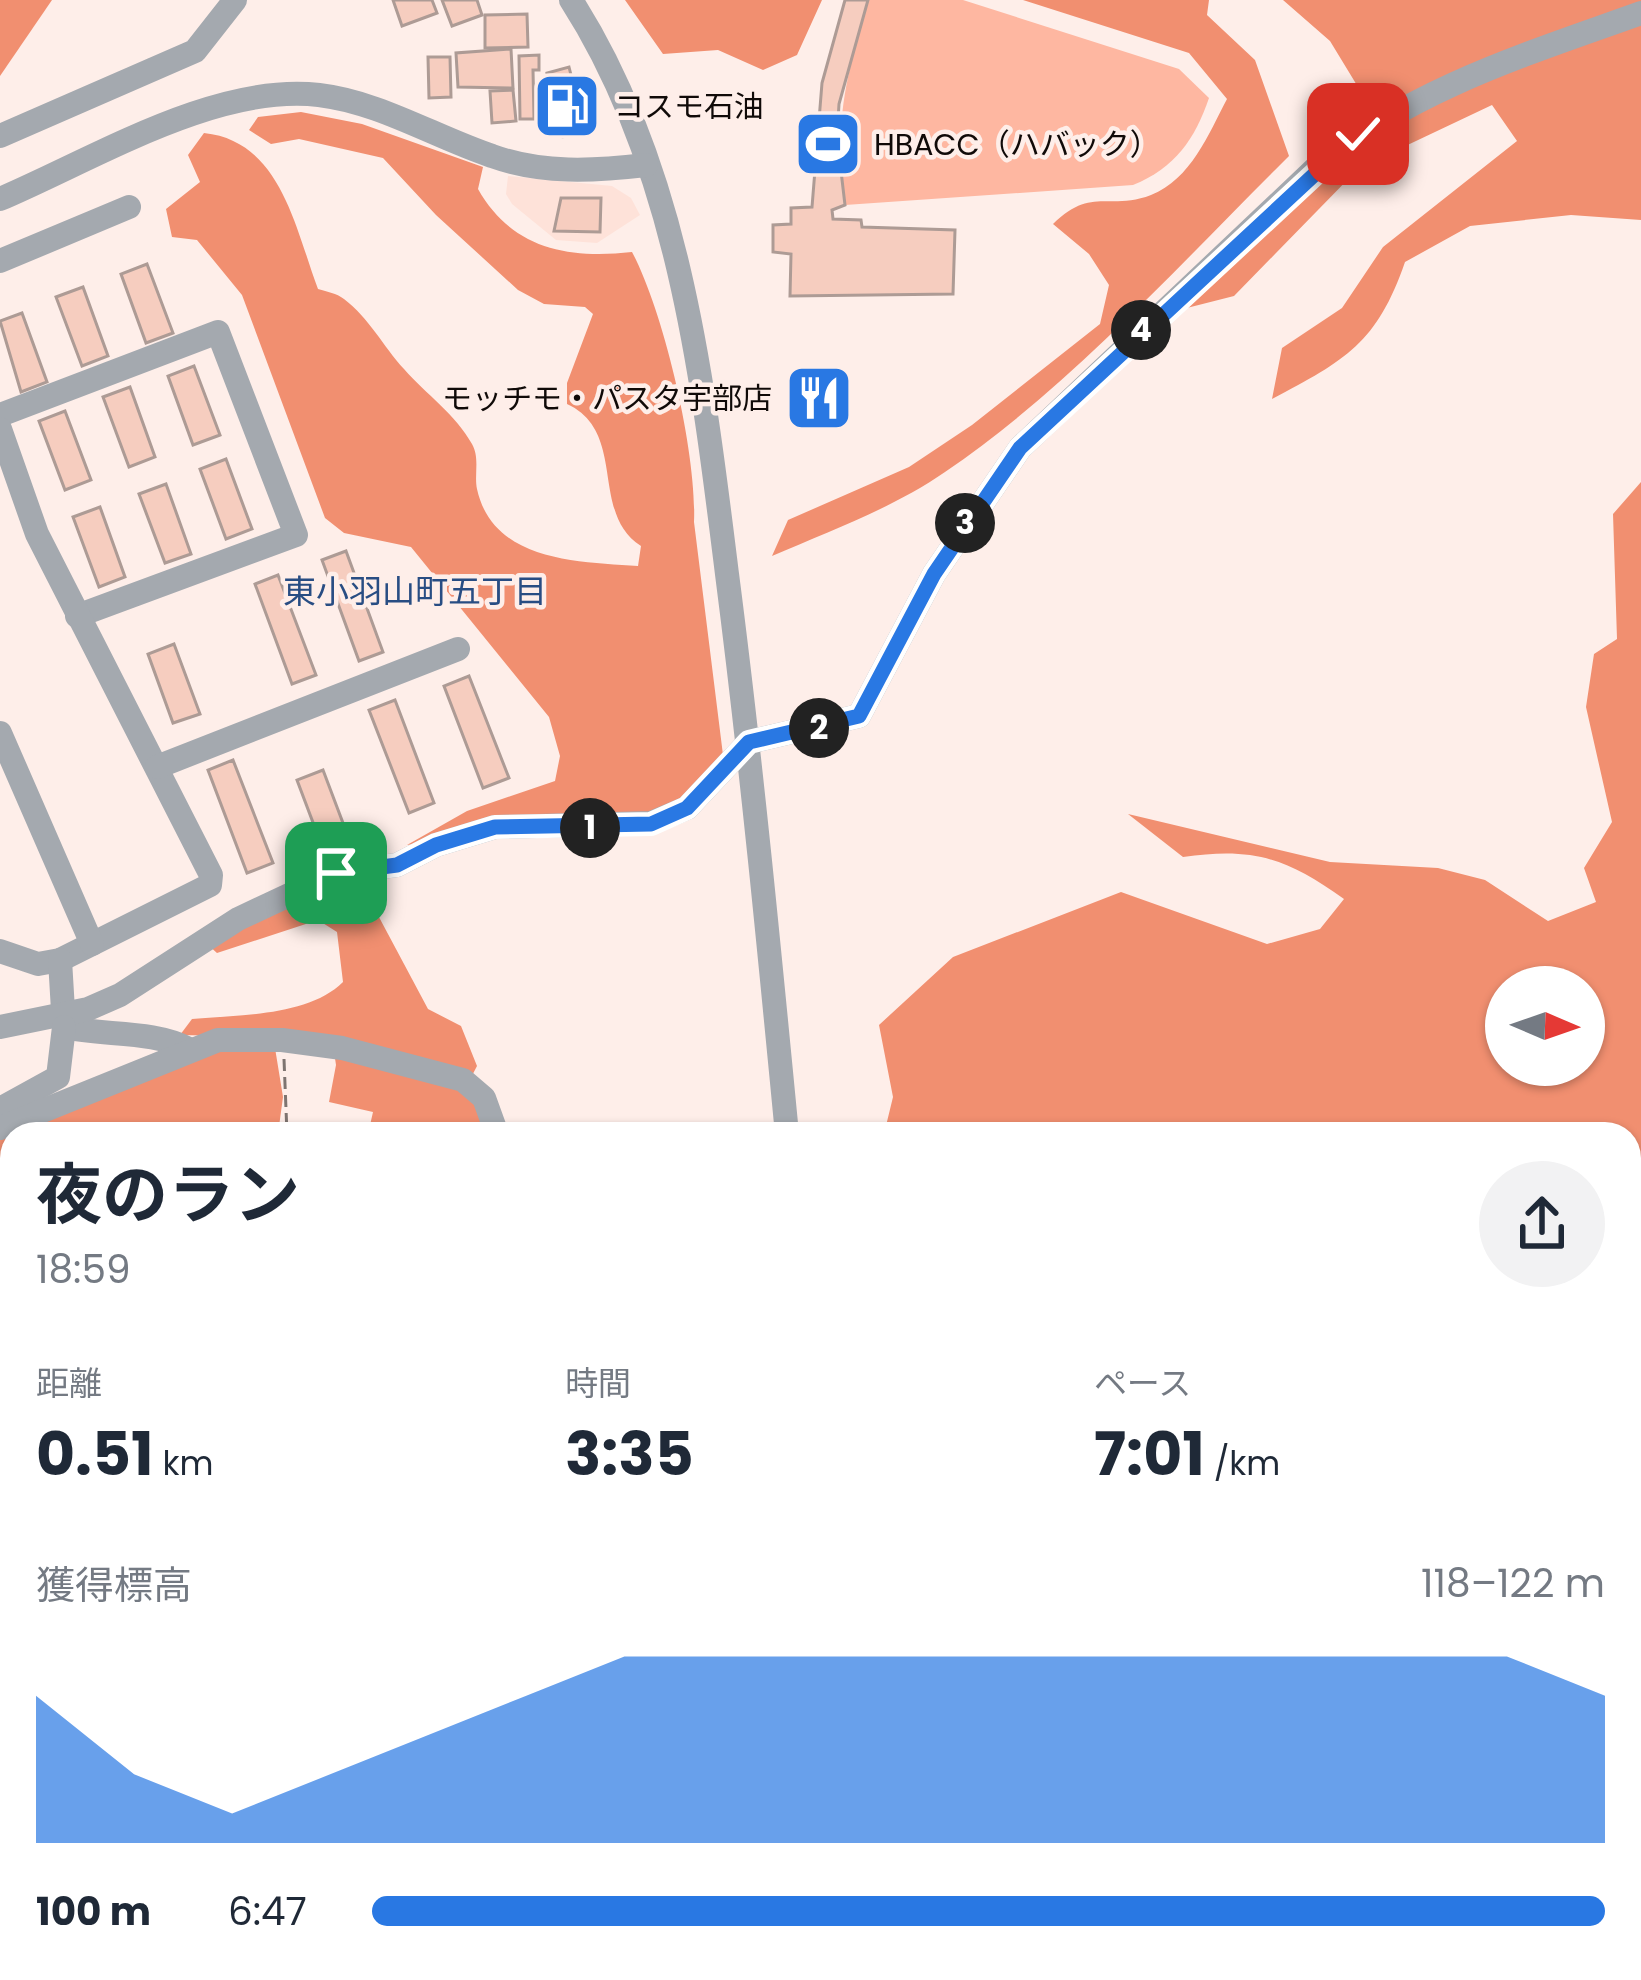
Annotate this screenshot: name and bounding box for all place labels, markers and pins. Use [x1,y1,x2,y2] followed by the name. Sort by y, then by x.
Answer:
[532,71,602,141] fuel station icon: コスモ石油
[1307,83,1409,185] pin
[614,85,764,128] place label: コスモ石油
[793,109,863,179] sports icon: HBACC（ハバック）
[874,123,1160,166] place label: HBACC（ハバック）
[1111,300,1171,360] pin: 4
[784,363,854,433] restaurant icon: モッチモ・パスタ宇部店
[442,377,772,420] place label: モッチモ・パスタ宇部店
[935,493,995,553] pin: 3
[789,698,849,758] pin: 2
[560,798,620,858] pin: 1
[285,822,387,924] pin

